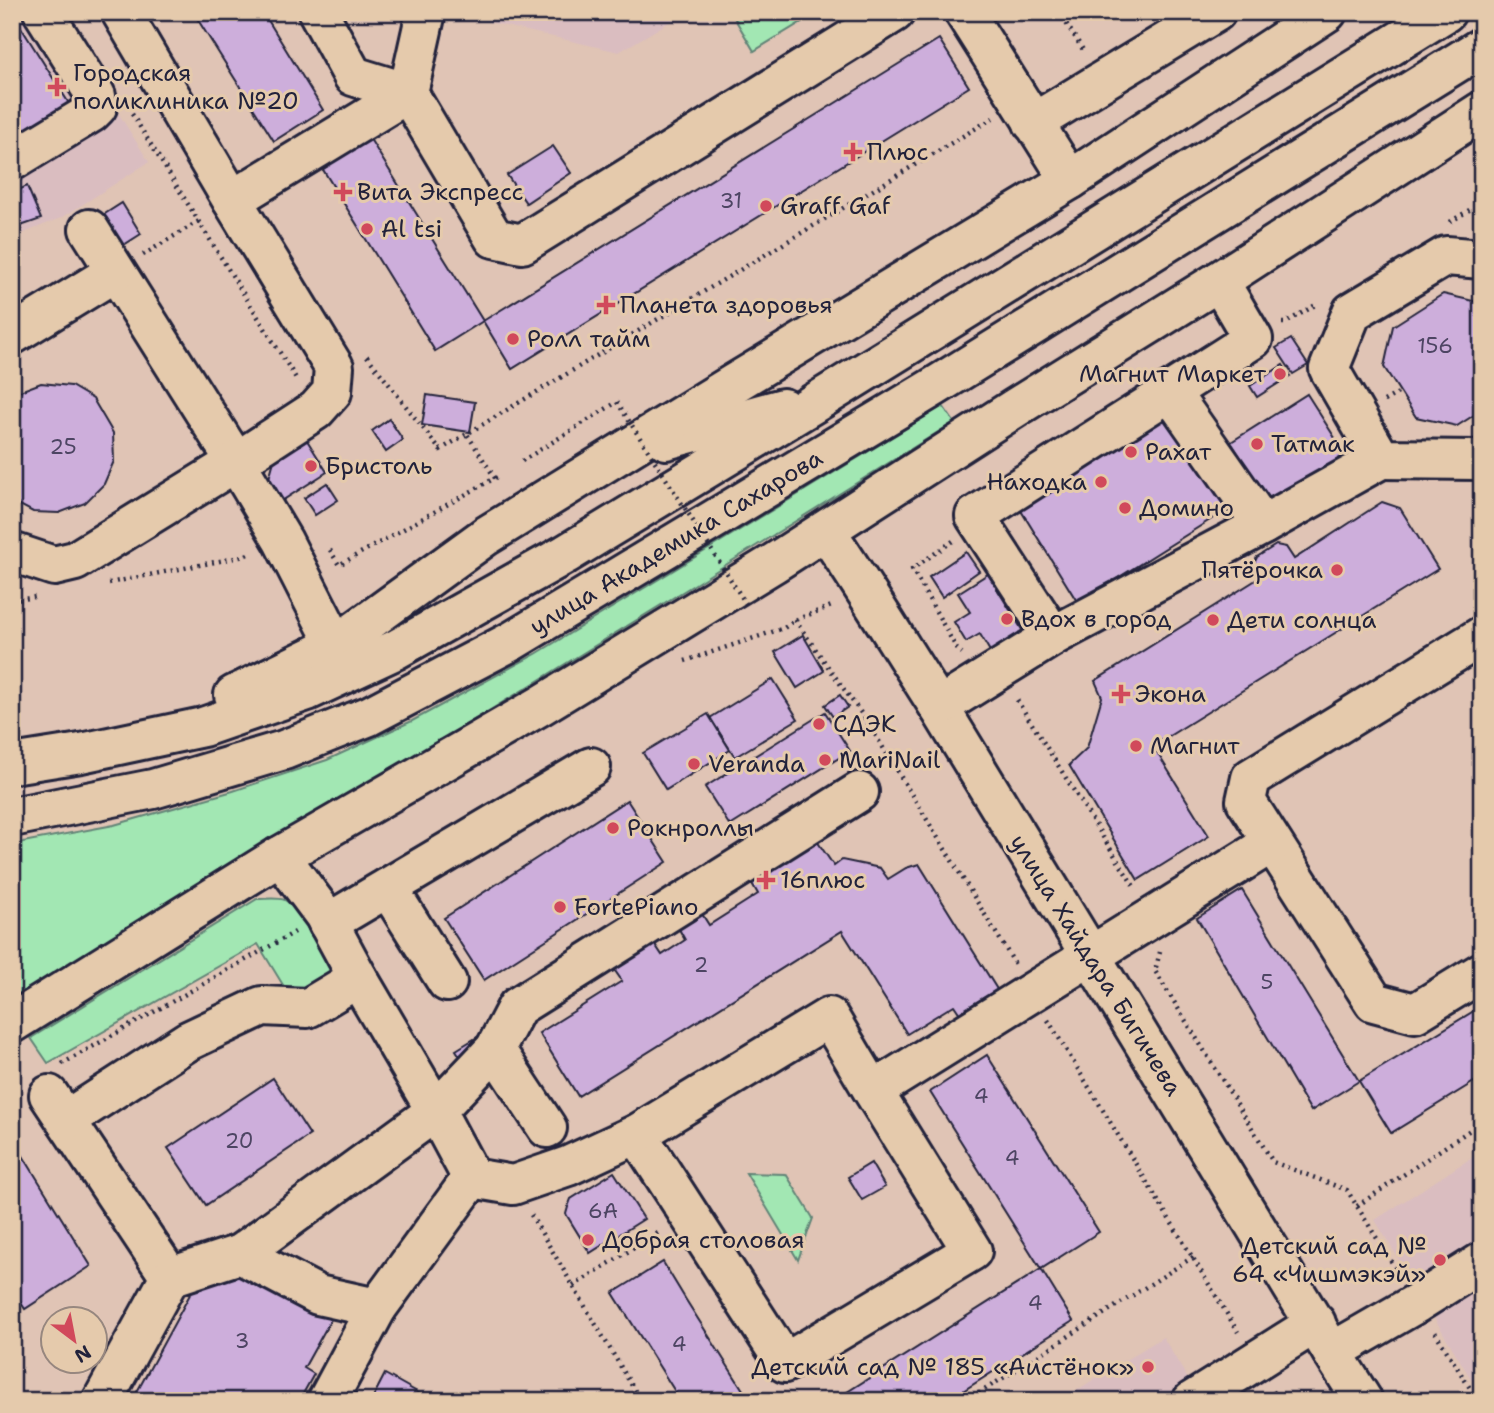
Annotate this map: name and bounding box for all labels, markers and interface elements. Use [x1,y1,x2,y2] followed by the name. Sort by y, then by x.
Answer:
[73,57,299,117] place label: Городская поликлиника №20
[47,77,67,97] marker: Городская поликлиника №20
[867,136,929,168] place label: Плюс
[845,144,861,160] marker: Плюс
[357,176,524,208] place label: Вита Экспресс
[335,184,351,200] marker: Вита Экспресс
[720,187,742,215] house number: 31
[780,190,892,222] place label: Graff Gaf
[758,198,774,214] marker: Graff Gaf
[381,213,442,245] place label: Al tsi
[359,221,375,237] marker: Al tsi
[620,289,833,321] place label: Планета здоровья
[598,297,614,313] marker: Планета здоровья
[527,323,650,355] place label: Ролл тайм
[505,331,521,347] marker: Ролл тайм
[1417,332,1453,360] house number: 156
[1079,358,1267,390] place label: Магнит Маркет
[1272,366,1288,382] marker: Магнит Маркет
[1271,428,1355,460] place label: Татмак
[49,433,77,461] house number: 25
[1145,436,1212,468] place label: Рахат
[1249,436,1265,452] marker: Татмак
[524,442,828,642] street label: улица Академика Сахарова
[1123,444,1139,460] marker: Рахат
[325,450,432,482] place label: Бристоль
[303,458,319,474] marker: Бристоль
[986,466,1087,498] place label: Находка
[1093,474,1109,490] marker: Находка
[1139,492,1234,524] place label: Домино
[1117,500,1133,516] marker: Домино
[1201,554,1323,586] place label: Пятёрочка
[1329,562,1345,578] marker: Пятёрочка
[1021,603,1172,635] place label: Вдох в город
[1227,604,1376,636] place label: Дети солнца
[999,611,1015,627] marker: Вдох в город
[1205,612,1221,628] marker: Дети солнца
[1135,678,1206,710] place label: Экона
[1113,686,1129,702] marker: Экона
[833,708,897,740] place label: СДЭК
[811,716,827,732] marker: СДЭК
[1150,730,1240,762] place label: Магнит
[1128,738,1144,754] marker: Магнит
[839,744,941,776] place label: MariNail
[708,748,805,780] place label: Veranda
[817,752,833,768] marker: MariNail
[686,756,702,772] marker: Veranda
[627,812,754,844] place label: Рокнроллы
[605,820,621,836] marker: Рокнроллы
[1002,828,1190,1102] street label: улица Хайдара Бигичева
[780,864,865,896] place label: 16плюс
[758,872,774,888] marker: 16плюс
[574,891,698,923] place label: FortePiano
[552,899,568,915] marker: FortePiano
[694,951,708,979] house number: 2
[1261,968,1273,996] house number: 5
[974,1082,988,1110] house number: 4
[225,1127,253,1155] house number: 20
[1005,1144,1019,1172] house number: 4
[588,1197,618,1225] house number: 6А
[602,1224,805,1256] place label: Добрая столовая
[1232,1230,1426,1290] place label: Детский сад № 64 «Чишмэкэй»
[580,1232,596,1248] marker: Добрая столовая
[1432,1252,1448,1268] marker: Детский сад № 64 «Чишмэкэй»
[1028,1289,1042,1317] house number: 4
[38,1304,108,1374] north arrow
[235,1327,249,1355] house number: 3
[672,1330,686,1358] house number: 4
[70,1339,96,1369] text: N
[751,1351,1134,1383] place label: Детский сад № 185 «Аистёнок»
[1140,1359,1156,1375] marker: Детский сад № 185 «Аистёнок»

